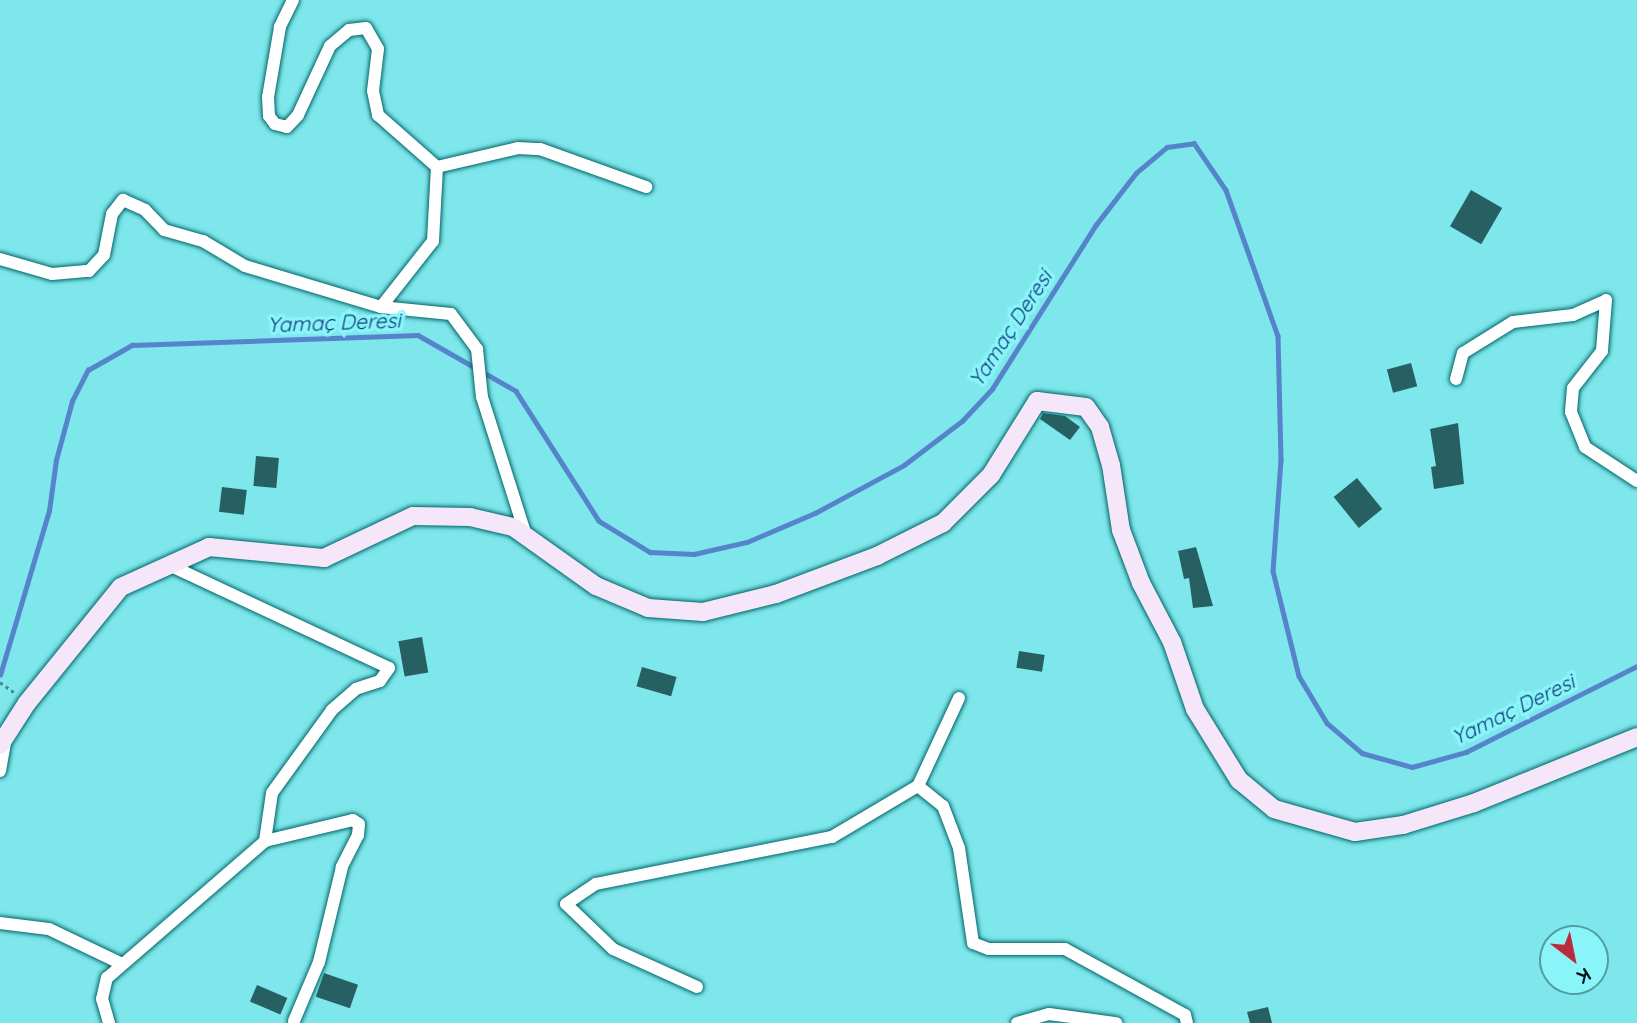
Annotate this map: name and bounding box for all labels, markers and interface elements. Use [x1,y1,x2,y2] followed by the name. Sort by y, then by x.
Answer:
[963,265,1057,391] water label: Yamaç Deresi
[267,307,401,337] water label: Yamaç Deresi
[1448,668,1578,750] water label: Yamaç Deresi
[1539,925,1609,995] north arrow
[1572,963,1596,990] text: K

